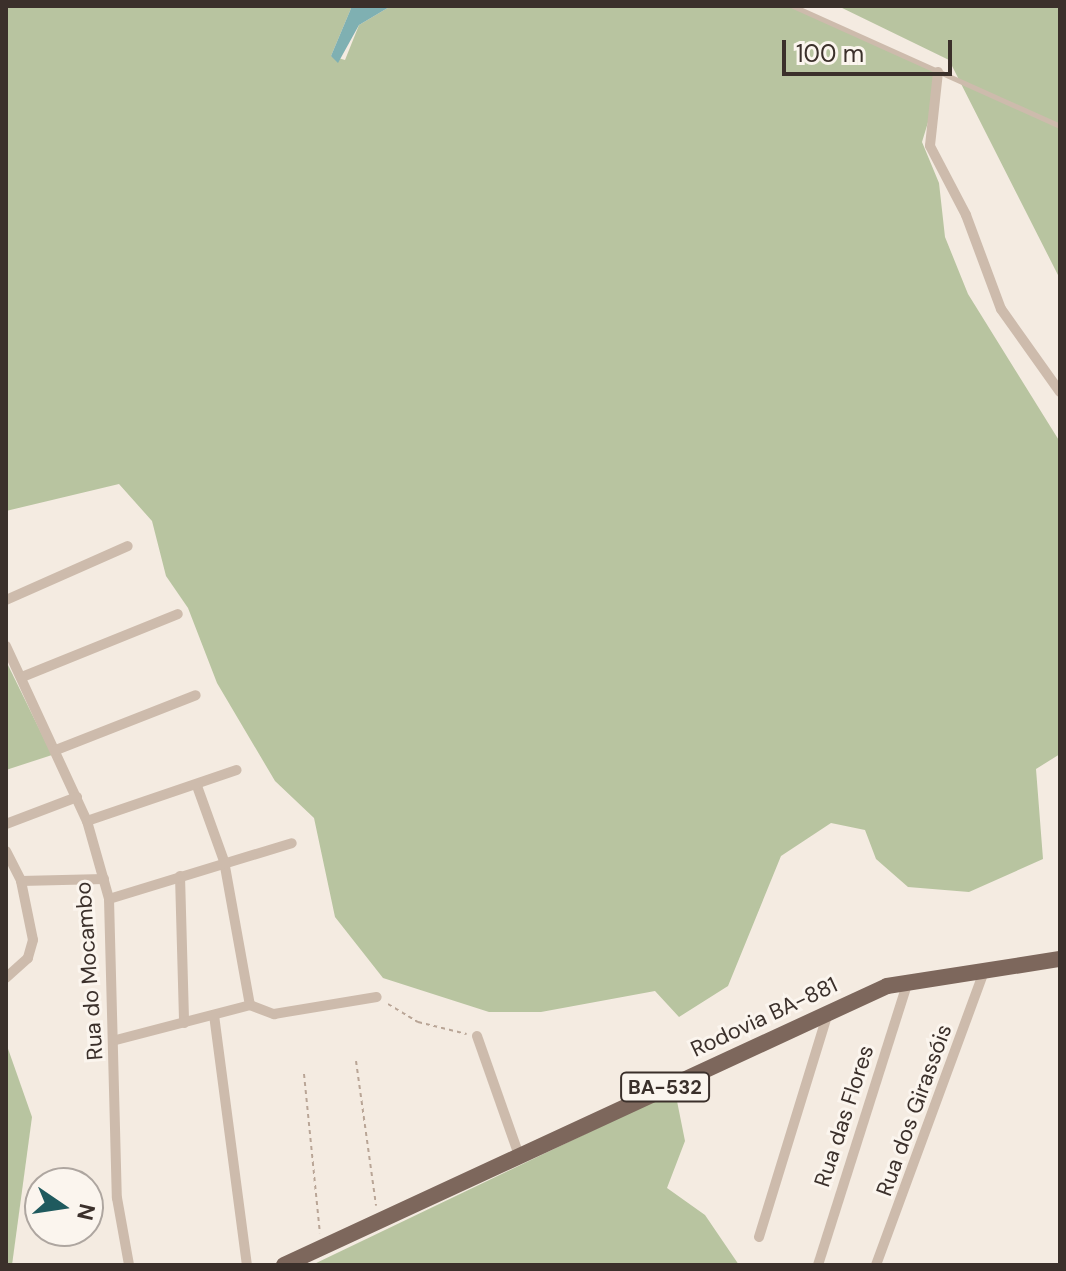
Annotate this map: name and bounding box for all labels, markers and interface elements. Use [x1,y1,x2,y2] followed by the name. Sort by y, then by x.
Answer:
[786,24,956,74] scale bar
[796,38,864,69] text: 100 m
[70,881,108,1061] street label: Rua do Mocambo
[687,972,841,1062] street label: Rodovia BA-881
[871,1021,957,1199] street label: Rua dos Girassóis
[809,1042,879,1190] street label: Rua das Flores
[619,1071,711,1103] road number: BA-532
[24,1167,104,1247] north arrow
[70,1201,102,1223] text: N

